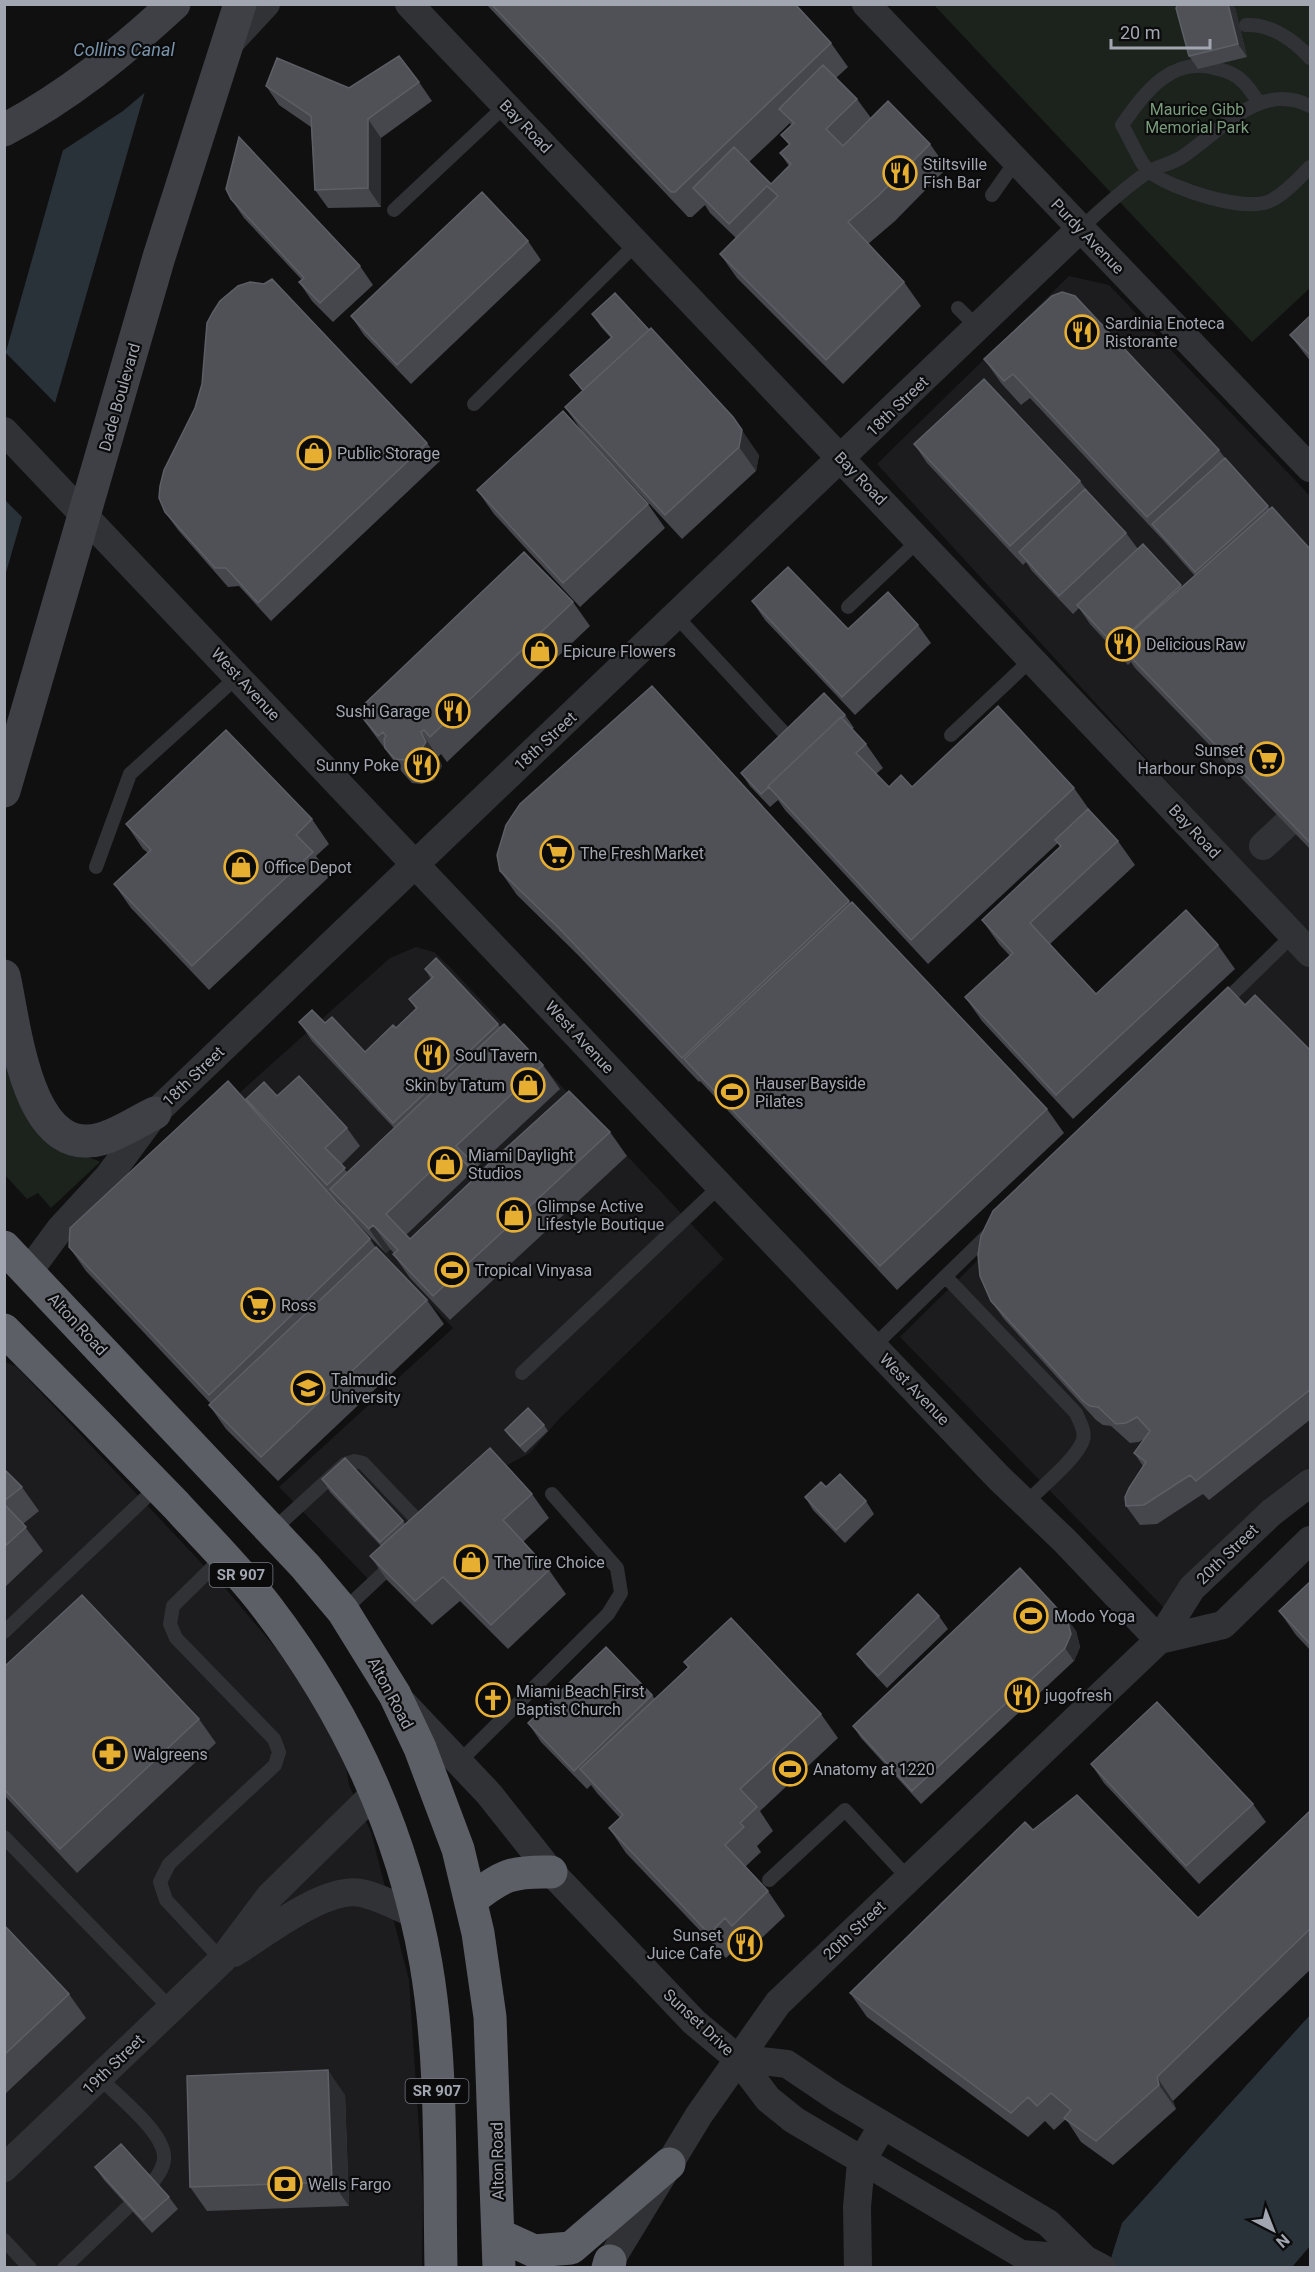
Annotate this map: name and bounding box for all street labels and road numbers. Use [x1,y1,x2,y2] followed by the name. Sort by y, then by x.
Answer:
[496,96,556,157] street label: Bay Road
[1047,195,1128,278] street label: Purdy Avenue
[95,341,144,453] street label: Dade Boulevard
[863,372,932,440] street label: 18th Street
[831,448,891,509] street label: Bay Road
[207,644,284,725] street label: West Avenue
[510,708,580,775] street label: 18th Street
[1165,800,1224,862] street label: Bay Road
[541,997,618,1078] street label: West Avenue
[159,1042,228,1110] street label: 18th Street
[44,1289,111,1359] street label: Alton Road
[876,1350,954,1429] street label: West Avenue
[1193,1520,1262,1588] street label: 20th Street
[210,1563,272,1587] road number: SR 907
[364,1654,417,1732] street label: Alton Road
[819,1897,889,1964] street label: 20th Street
[660,1985,738,2060] street label: Sunset Drive
[79,2030,148,2098] street label: 19th Street
[406,2079,468,2103] road number: SR 907
[487,2122,508,2200] street label: Alton Road

